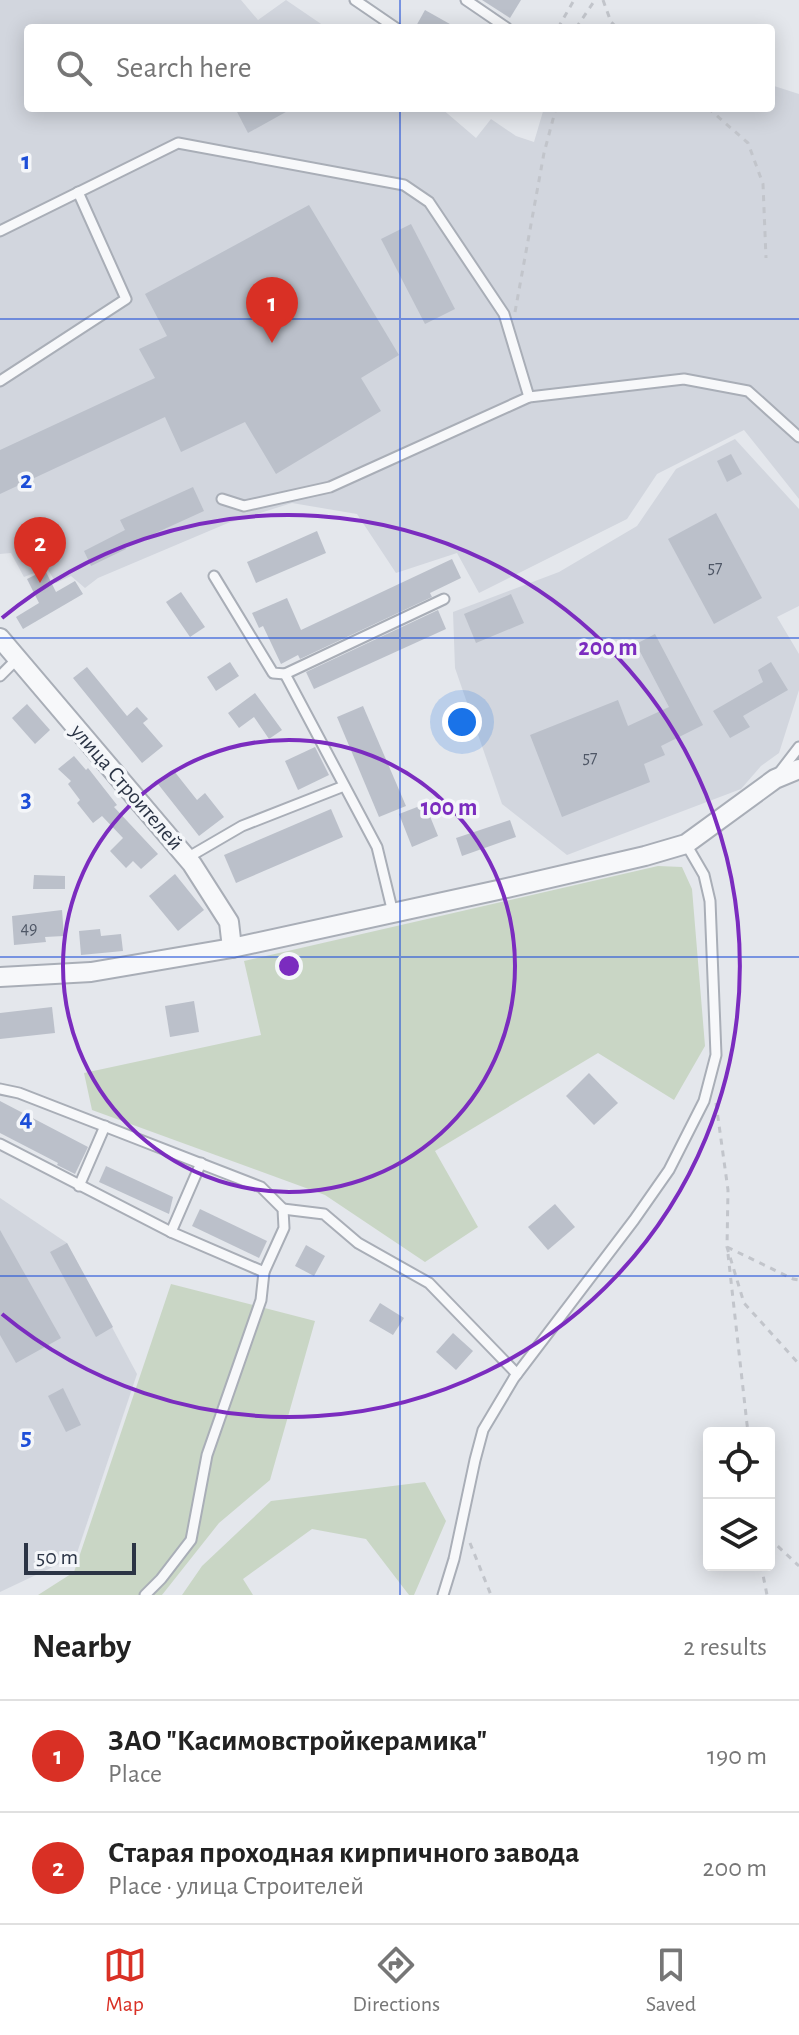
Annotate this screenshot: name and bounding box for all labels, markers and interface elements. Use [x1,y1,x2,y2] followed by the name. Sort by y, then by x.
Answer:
[24,24,775,112] search box
[52,46,96,90] icon: search
[116,53,252,83] text: Search here
[21,148,31,174] text: 1
[246,277,298,343] pin: 1
[20,467,32,493] text: 2
[14,517,66,583] pin: 2
[707,559,723,577] house number: 57
[578,636,638,660] text: 200 m
[442,702,482,742] your location
[66,719,187,854] street label: улица Строителей
[582,749,598,767] house number: 57
[20,786,32,812] text: 3
[421,796,477,820] text: 100 m
[20,920,38,938] house number: 49
[275,952,303,980] centre of rings
[19,1105,33,1131] text: 4
[20,1424,32,1450] text: 5
[703,1427,775,1571] map controls
[703,1427,775,1499] button: locate
[703,1499,775,1571] button: layers
[24,1539,136,1575] scale bar
[36,1546,78,1568] text: 50 m
[32,1630,131,1664] text: Nearby
[683,1634,767,1660] text: 2 results
[108,1726,487,1756] text: ЗАО "Касимовстройкерамика"
[53,1743,63,1769] text: 1
[707,1743,767,1769] text: 190 m
[108,1761,162,1787] text: Place
[108,1838,579,1868] text: Старая проходная кирпичного завода
[52,1855,64,1881] text: 2
[703,1855,767,1881] text: 200 m
[108,1873,364,1899] text: Place · улица Строителей
[103,1943,147,2017] tab: Map
[352,1943,440,2017] tab: Directions
[646,1943,696,2017] tab: Saved

